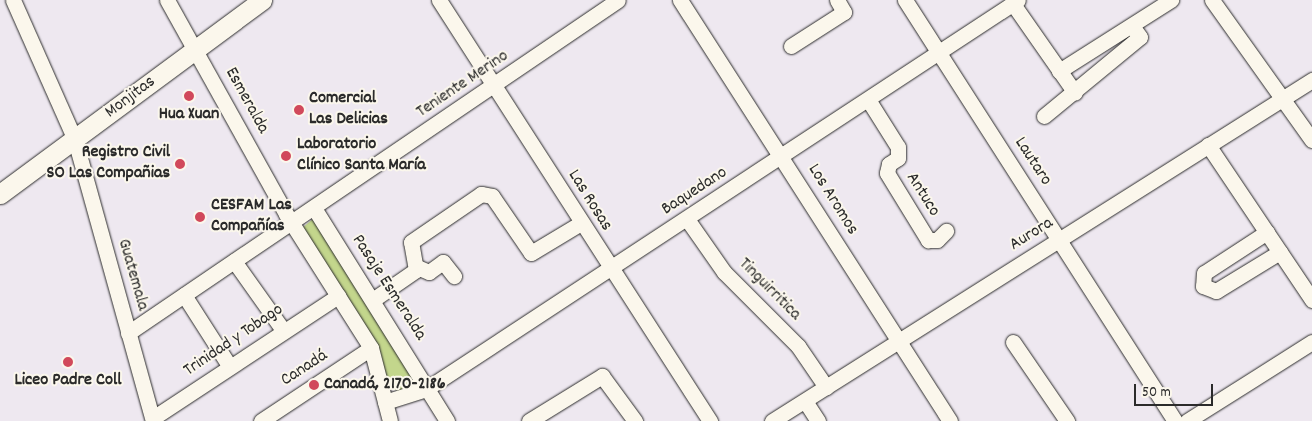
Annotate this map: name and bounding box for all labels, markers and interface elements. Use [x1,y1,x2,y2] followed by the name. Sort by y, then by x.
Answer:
[413,46,513,124] street label: Teniente Merino
[219,64,273,138] street label: Esmeralda
[102,72,160,124] street label: Monjitas
[309,89,388,132] place label: Comercial Las Delicias
[183,90,195,102] marker: Hua Xuan
[159,104,219,126] place label: Hua Xuan
[293,104,305,116] marker: Comercial Las Delicias
[1008,134,1056,190] street label: Lautaro
[297,135,426,178] place label: Laboratorio Clínico Santa María
[46,143,170,186] place label: Registro Civil SO Las Compañias
[279,149,293,163] marker: Laboratorio Clínico Santa María
[174,158,186,170] marker: Registro Civil SO Las Compañias
[802,161,862,239] street label: Los Aromos
[658,163,732,221] street label: Baquedano
[562,166,616,236] street label: Las Rosas
[900,169,944,221] street label: Antuco
[211,196,292,238] place label: CESFAM Las Compañías
[193,210,207,224] marker: CESFAM Las Compañías
[1006,213,1058,257] street label: Aurora
[346,231,430,345] street label: Pasaje Esmeralda
[112,237,152,313] street label: Guatemala
[733,254,805,326] street label: Tinguirritica
[180,300,288,382] street label: Trinidad y Tobago
[278,346,332,392] street label: Canadá
[62,356,74,368] marker: Liceo Padre Coll
[14,370,122,392] place label: Liceo Padre Coll
[324,374,446,396] place label: Canadá, 2170-2186
[1137,374,1216,406] scale bar
[308,379,320,391] marker: Canadá, 2170-2186
[1142,382,1171,404] text: 50 m

